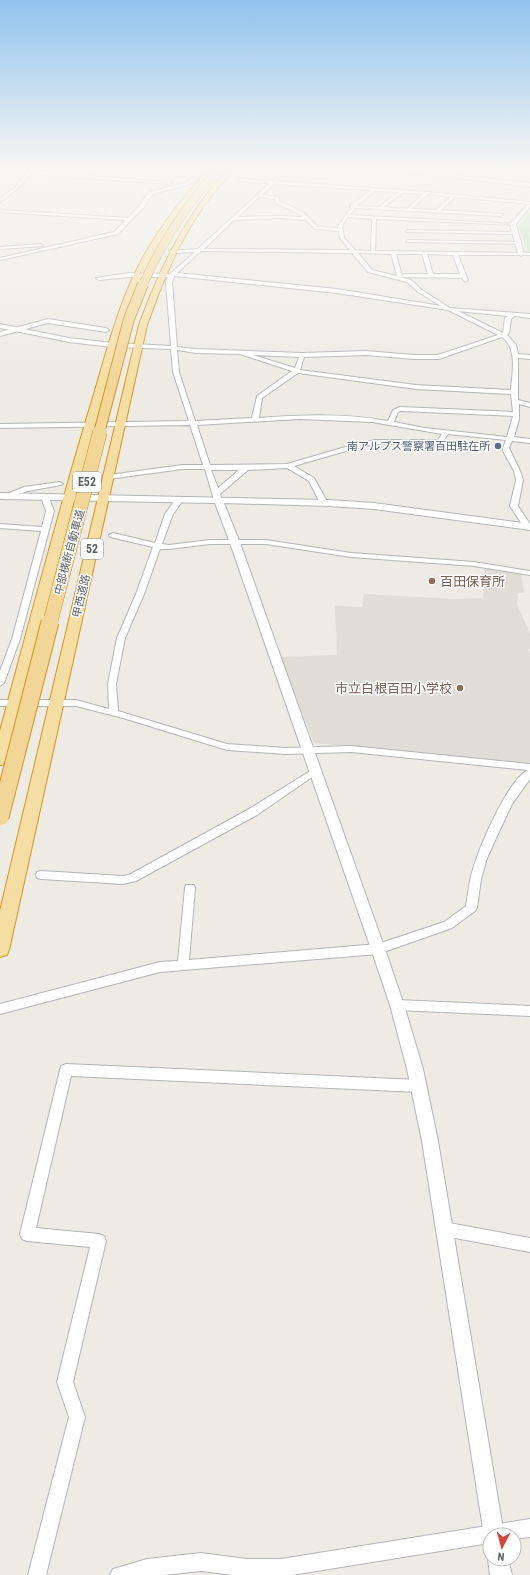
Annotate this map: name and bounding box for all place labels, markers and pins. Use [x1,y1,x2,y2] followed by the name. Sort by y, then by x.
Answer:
[347,440,491,453] place label: 南アルプス警察署百田駐在所
[493,441,503,451] marker: 南アルプス警察署百田駐在所
[440,574,505,589] place label: 百田保育所
[427,576,437,586] marker: 百田保育所
[335,681,452,696] place label: 市立白根百田小学校
[455,683,465,693] marker: 市立白根百田小学校

